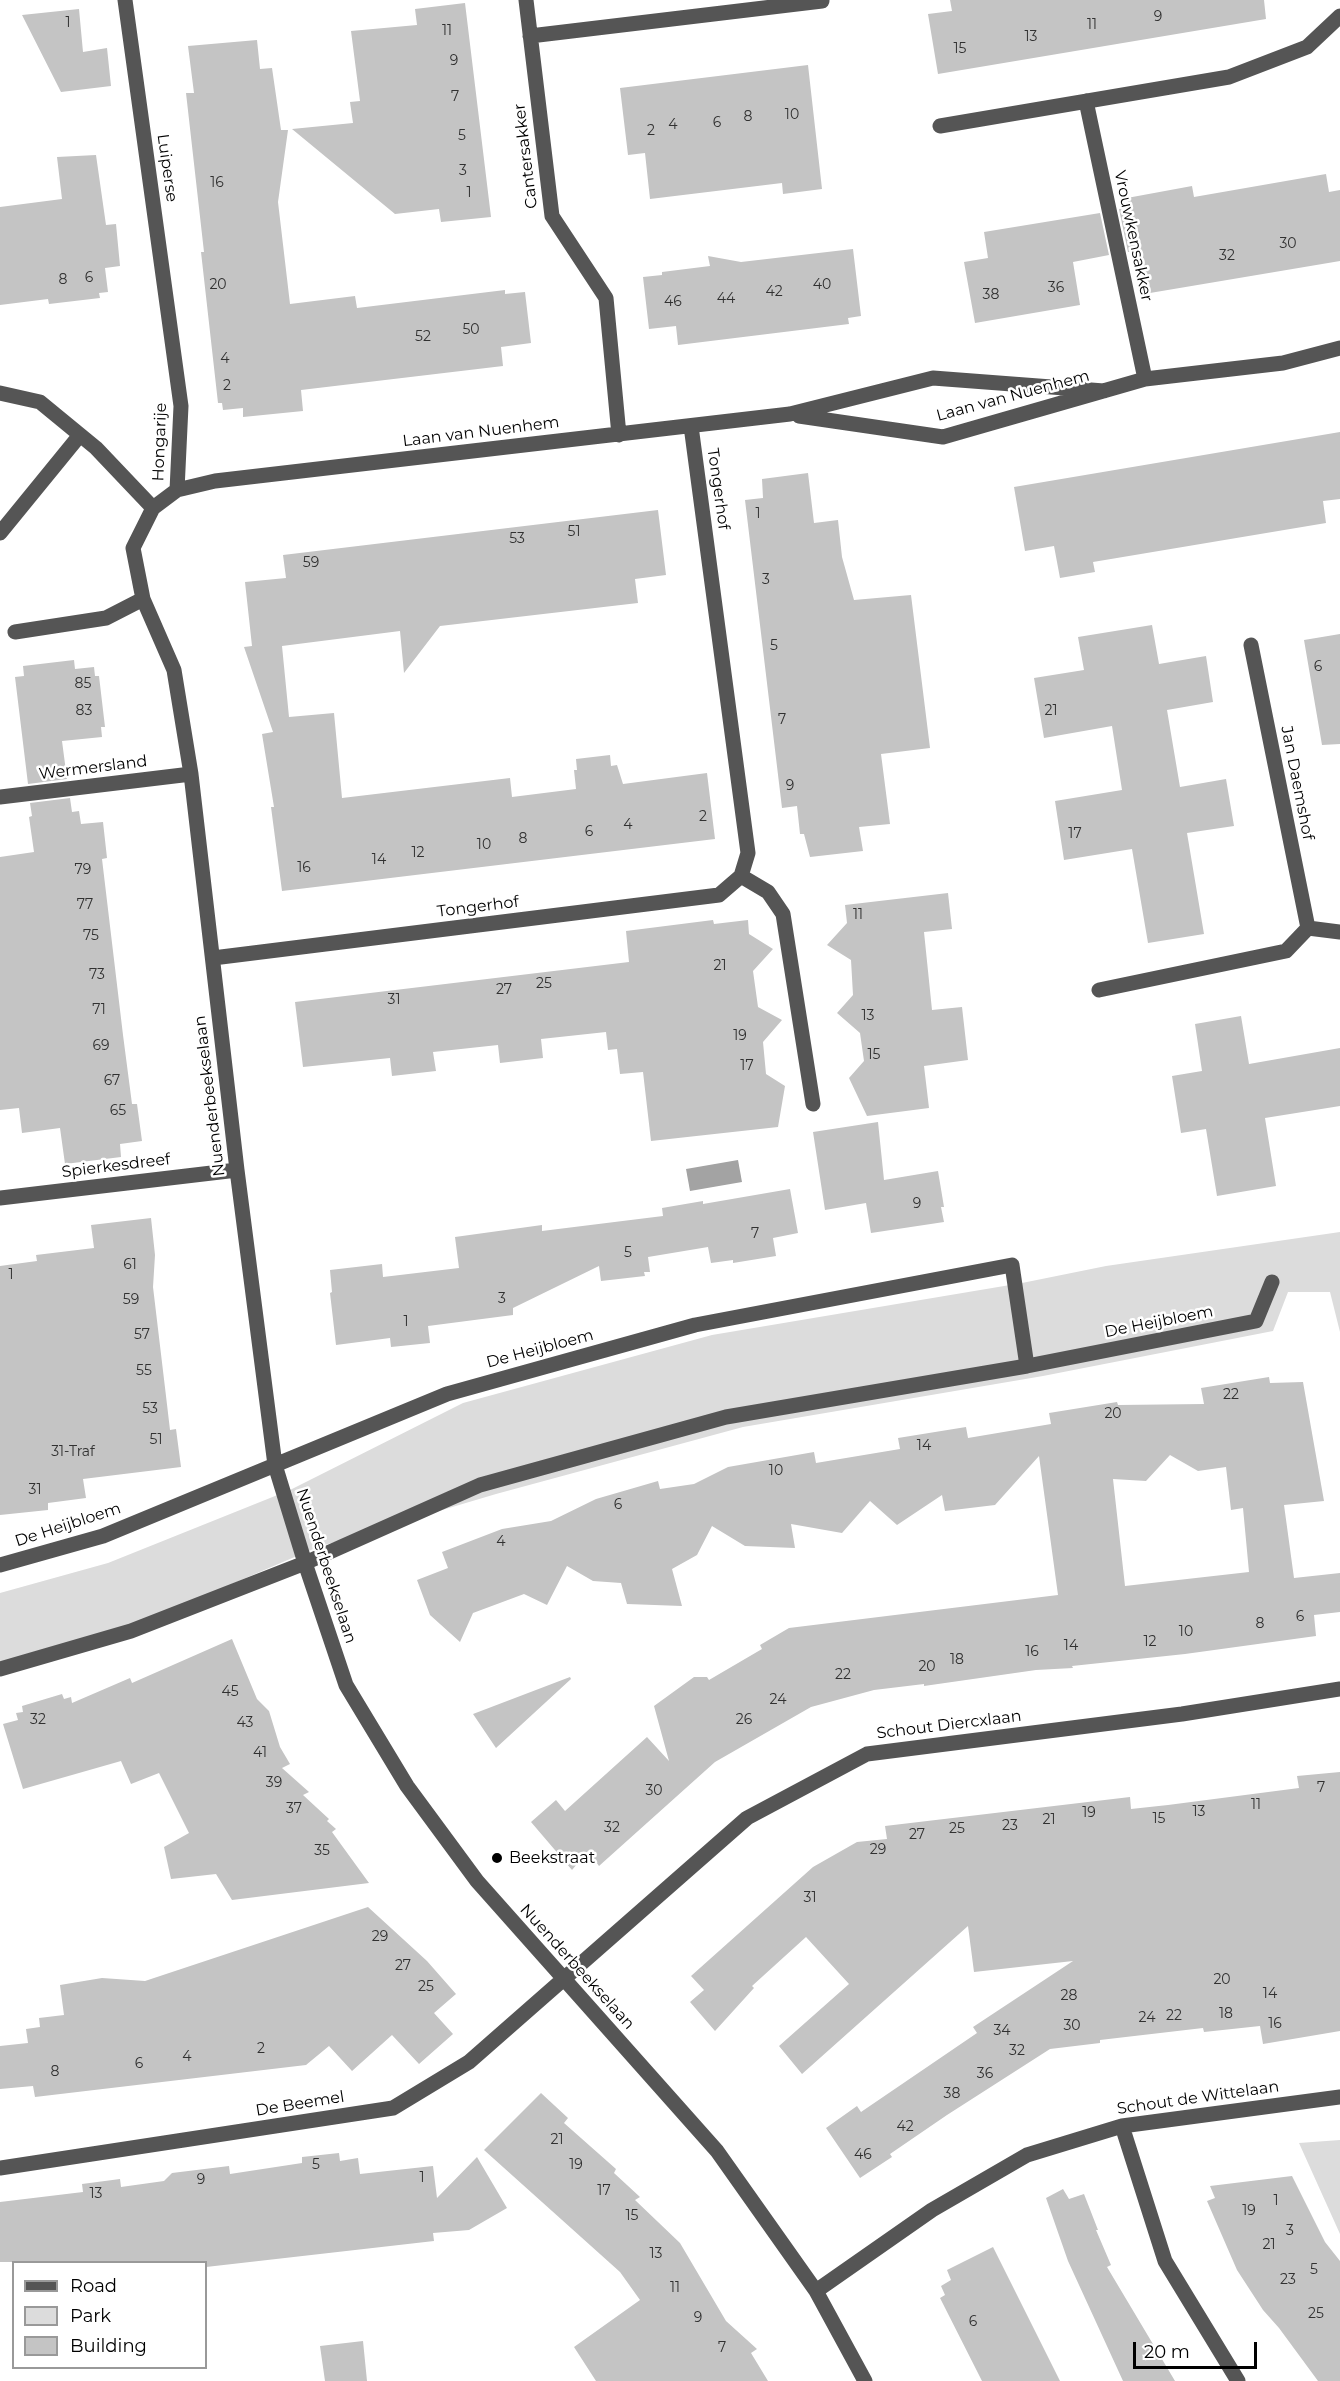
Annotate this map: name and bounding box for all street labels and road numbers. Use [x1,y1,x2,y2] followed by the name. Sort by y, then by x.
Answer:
[510,102,542,210] street label: Cantersakker
[153,133,181,203] street label: Luiperse
[1110,169,1156,303] street label: Vrouwkensakker
[934,366,1092,426] street label: Laan van Nuenhem
[149,402,171,482] street label: Hongarije
[402,413,560,451] street label: Laan van Nuenhem
[703,447,733,531] street label: Tongerhof
[1277,724,1317,842] street label: Jan Daemshof
[38,752,148,784] street label: Wermersland
[436,892,520,922] street label: Tongerhof
[191,1014,229,1178] street label: Nuenderbeekselaan
[61,1150,171,1182] street label: Spierkesdreef
[1103,1302,1215,1342] street label: De Heijbloem
[484,1325,596,1373] street label: De Heijbloem
[292,1486,360,1646] street label: Nuenderbeekselaan
[13,1499,123,1551] street label: De Heijbloem
[876,1707,1022,1743] street label: Schout Diercxlaan
[516,1900,638,2034] street label: Nuenderbeekselaan
[1116,2077,1280,2119] street label: Schout de Wittelaan
[254,2088,346,2120] street label: De Beemel

